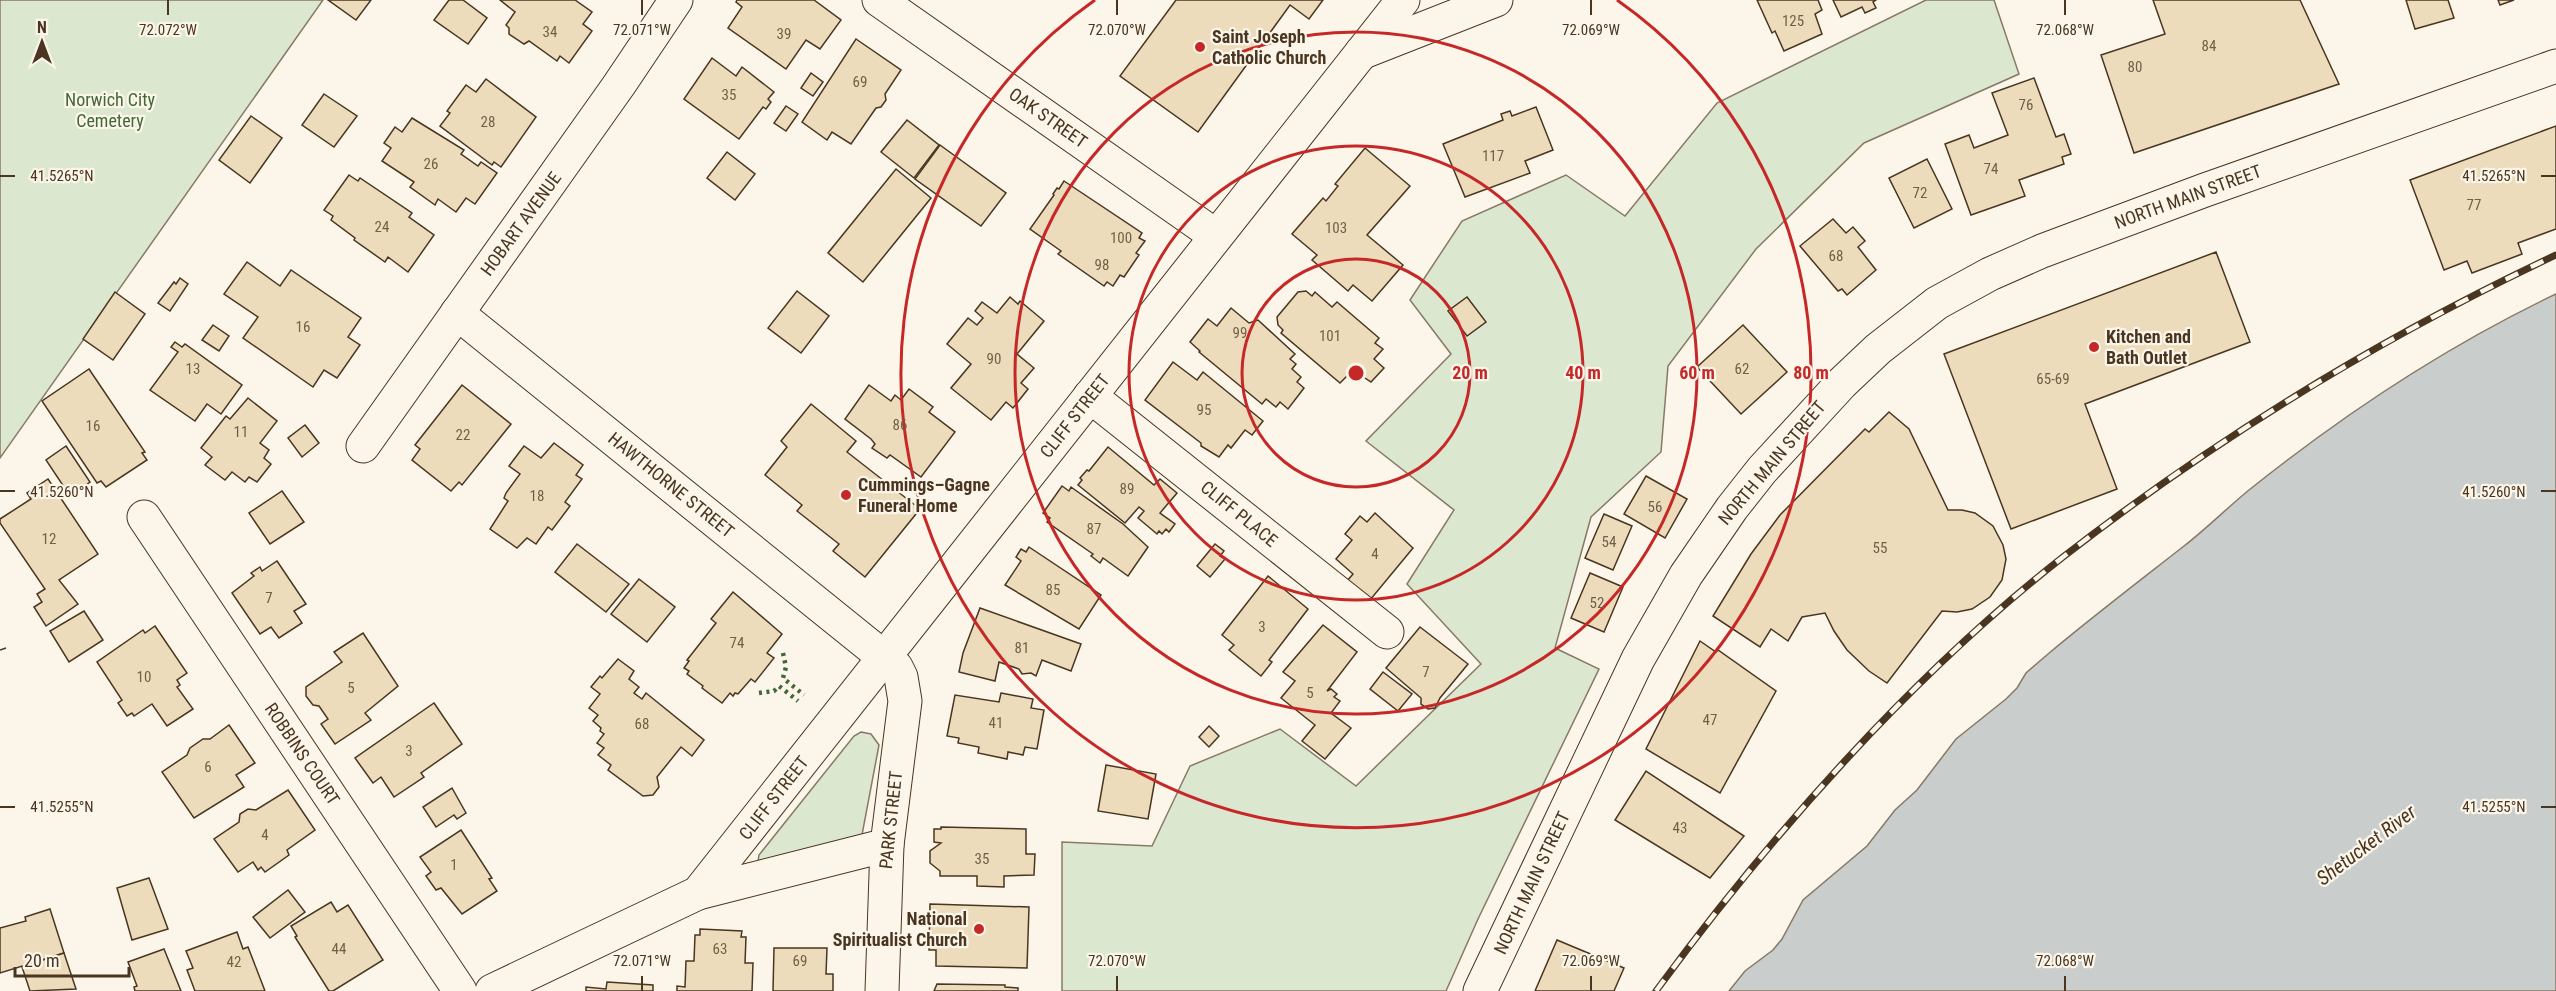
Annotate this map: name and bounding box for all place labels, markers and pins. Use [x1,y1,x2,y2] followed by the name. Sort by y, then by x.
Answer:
[1212,26,1326,68] place label: Saint Joseph Catholic Church
[1193,40,1207,54] marker: Saint Joseph Catholic Church
[2106,326,2191,368] place label: Kitchen and Bath Outlet
[2087,340,2101,354] marker: Kitchen and Bath Outlet
[1346,363,1366,383] centre of rings
[858,474,990,516] place label: Cummings–Gagne Funeral Home
[839,488,853,502] marker: Cummings–Gagne Funeral Home
[833,908,967,950] place label: National Spiritualist Church
[972,922,986,936] marker: National Spiritualist Church

